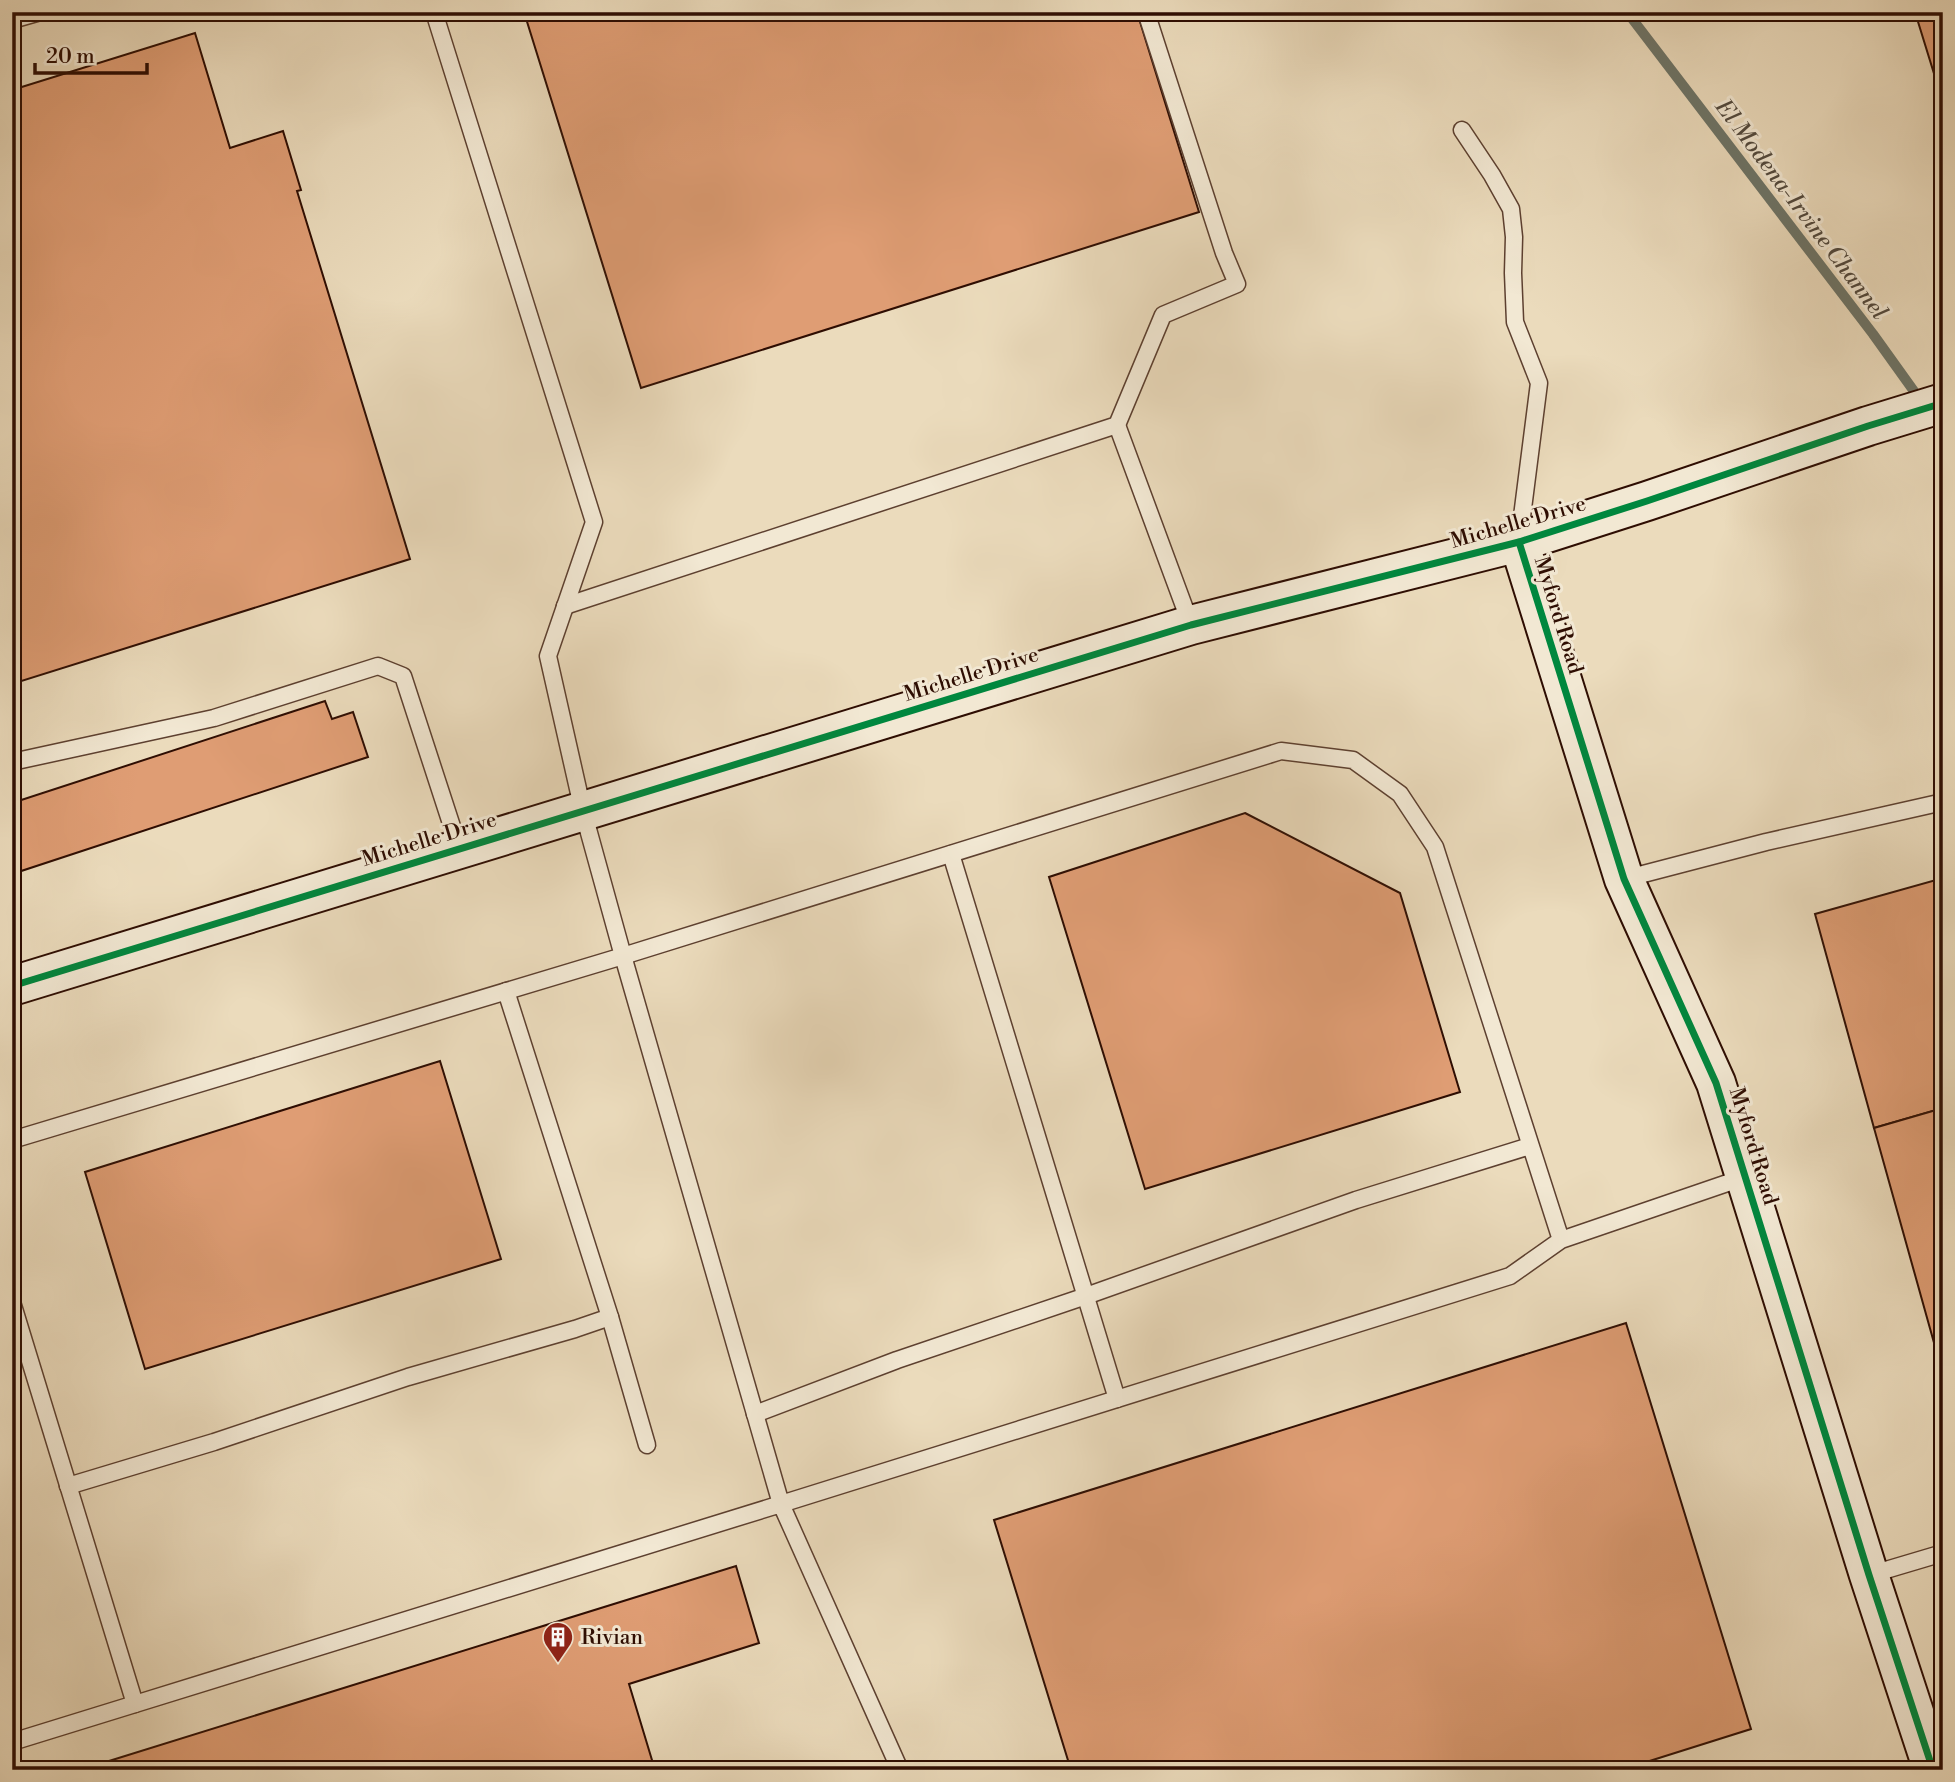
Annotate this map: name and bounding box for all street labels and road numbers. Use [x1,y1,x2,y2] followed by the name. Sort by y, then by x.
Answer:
[1447,491,1589,555] street label: Michelle Drive
[1528,553,1588,677] street label: Myford Road
[901,642,1042,708] street label: Michelle Drive
[359,807,500,873] street label: Michelle Drive
[1723,1084,1783,1208] street label: Myford Road

